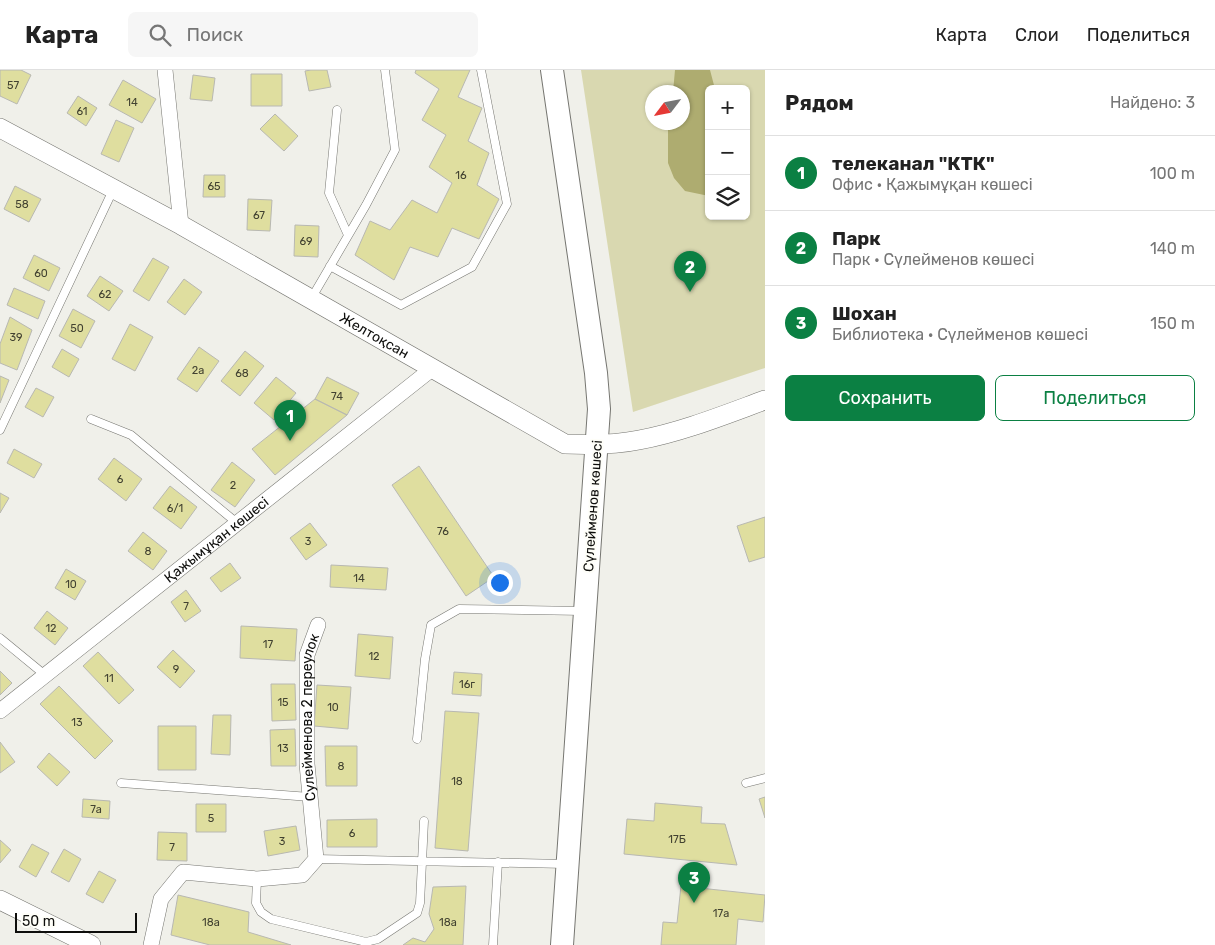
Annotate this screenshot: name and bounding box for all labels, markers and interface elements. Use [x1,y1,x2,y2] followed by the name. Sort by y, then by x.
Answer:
[128,12,478,57] search box
[25,21,98,49] text: Карта
[146,21,174,49] icon: search
[186,23,243,46] text: Поиск
[936,24,987,46] text: Карта
[1015,24,1059,46] text: Слои
[1087,24,1190,46] text: Поделиться
[7,79,19,92] house number: 57
[645,85,690,130] north arrow
[705,85,750,220] map controls
[705,85,750,130] button: +
[785,90,854,115] text: Рядом
[1110,93,1195,112] text: Найдено: 3
[126,96,138,109] house number: 14
[76,105,88,118] house number: 61
[705,130,750,175] button: −
[832,152,995,175] text: телеканал "КТК"
[797,164,805,183] text: 1
[1150,164,1195,183] text: 100 m
[455,169,467,182] house number: 16
[705,175,750,220] button: layers
[832,175,1033,194] text: Офис · Қажымұқан көшесі
[207,180,221,193] house number: 65
[15,198,29,211] house number: 58
[253,209,265,222] house number: 67
[832,227,881,250] text: Парк
[299,235,313,248] house number: 69
[796,239,806,258] text: 2
[1150,239,1195,258] text: 140 m
[832,250,1034,269] text: Парк · Сүлейменов көшесі
[674,251,706,292] pin: 2
[34,267,48,280] house number: 60
[98,288,112,301] house number: 62
[832,302,897,325] text: Шохан
[337,309,412,362] street label: Желтоқсан
[796,314,806,333] text: 3
[1150,314,1195,333] text: 150 m
[70,322,84,335] house number: 50
[832,325,1088,344] text: Библиотека · Сүлейменов көшесі
[9,331,23,344] house number: 39
[192,364,204,377] house number: 2а
[235,367,249,380] house number: 68
[785,375,985,421] button: Сохранить
[995,375,1195,421] button: Поделиться
[331,390,343,403] house number: 74
[274,400,306,441] pin: 1
[580,440,606,572] street label: Сүлейменов көшесі
[117,473,124,486] house number: 6
[230,479,236,492] house number: 2
[161,493,272,586] street label: Қажымұқан көшесі
[167,502,183,515] house number: 6/1
[437,525,449,538] house number: 76
[305,535,312,548] house number: 3
[145,545,152,558] house number: 8
[487,570,513,596] your location
[353,572,365,585] house number: 14
[65,578,77,591] house number: 10
[183,600,189,613] house number: 7
[45,622,57,635] house number: 12
[298,631,323,802] street label: Сулейменова 2 переулок
[263,638,274,651] house number: 17
[368,650,380,663] house number: 12
[173,663,179,676] house number: 9
[104,672,114,685] house number: 11
[459,678,475,691] house number: 16г
[277,696,289,709] house number: 15
[327,701,339,714] house number: 10
[71,716,83,729] house number: 13
[277,742,289,755] house number: 13
[338,760,345,773] house number: 8
[451,775,463,788] house number: 18
[90,803,102,816] house number: 7а
[208,812,215,825] house number: 5
[349,827,356,840] house number: 6
[668,833,686,846] house number: 17Б
[279,835,286,848] house number: 3
[169,841,175,854] house number: 7
[678,862,710,903] pin: 3
[713,907,729,920] house number: 17а
[15,910,138,933] scale bar
[22,913,55,930] text: 50 m
[202,916,220,929] house number: 18а
[439,916,457,929] house number: 18а

